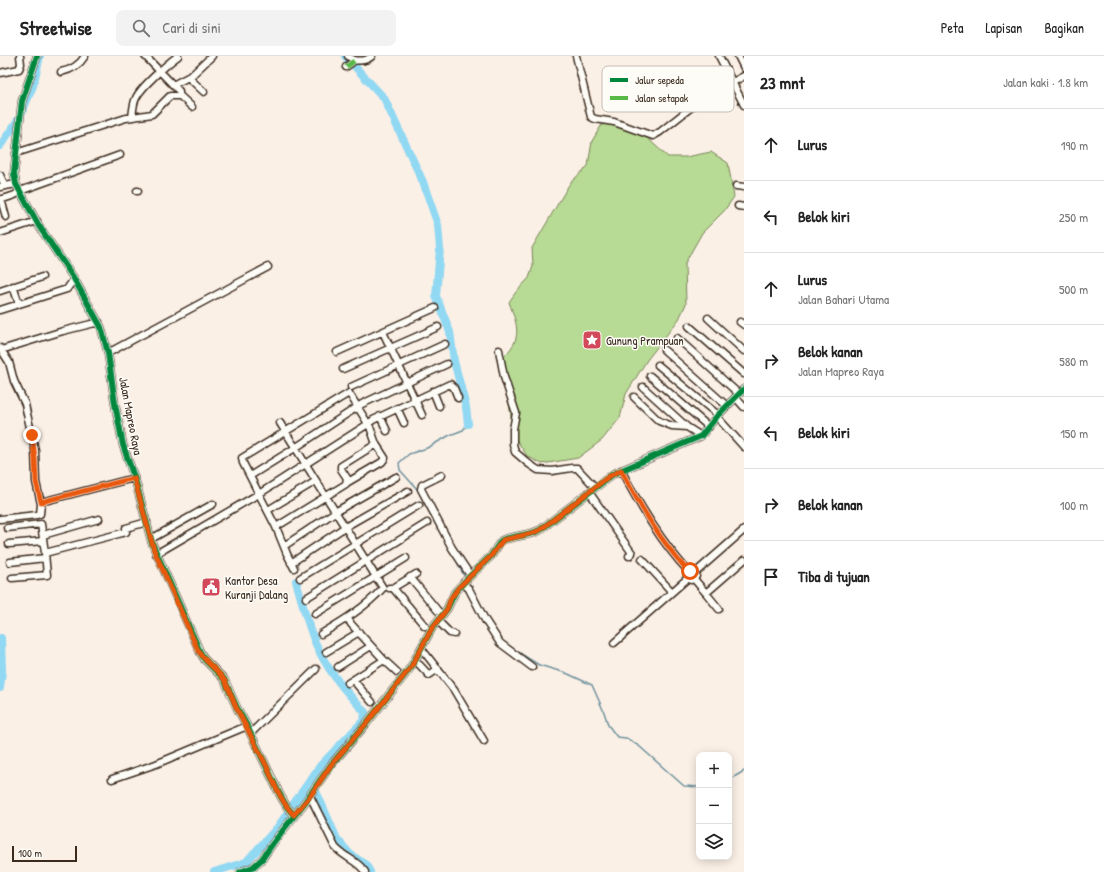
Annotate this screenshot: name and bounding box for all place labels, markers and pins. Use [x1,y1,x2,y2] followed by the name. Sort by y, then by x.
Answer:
[581,329,603,351] place icon: Gunung Prampuan
[606,332,684,349] place label: Gunung Prampuan
[225,572,288,603] place label: Kantor Desa Kuranji Dalang
[200,576,222,598] public building icon: Kantor Desa Kuranji Dalang

